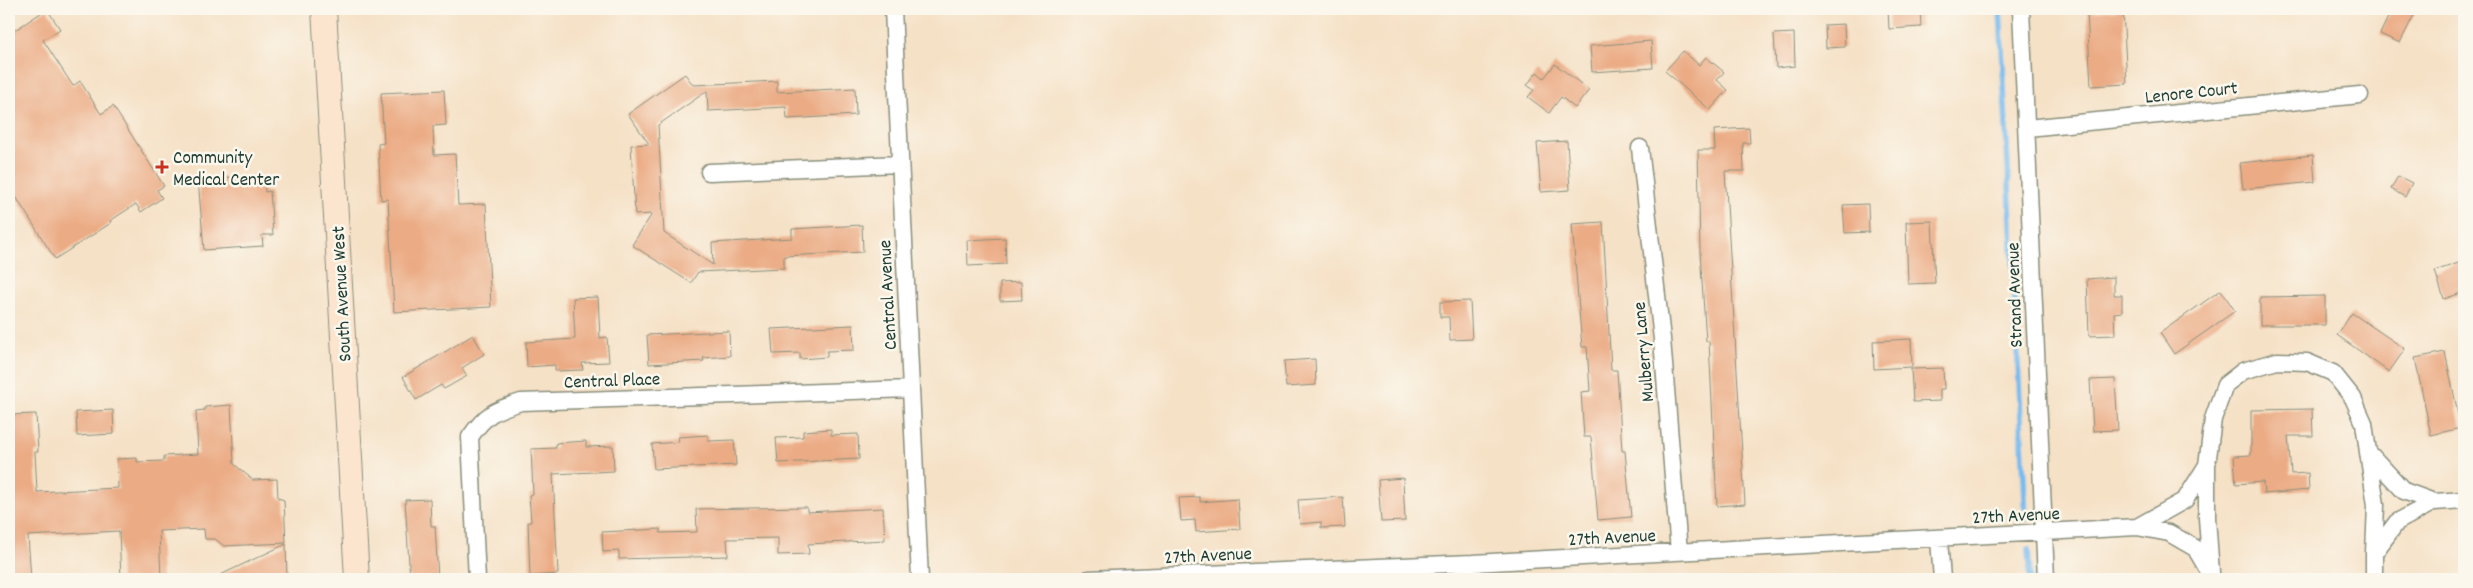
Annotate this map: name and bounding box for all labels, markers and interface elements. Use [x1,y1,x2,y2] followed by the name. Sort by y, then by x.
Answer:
[2144,76,2239,113] street label: Lenore Court
[173,146,279,195] place label: Community Medical Center
[155,160,169,174] marker: Community Medical Center
[326,225,361,362] street label: South Avenue West
[873,239,906,351] street label: Central Avenue
[2001,242,2032,348] street label: Strand Avenue
[1628,301,1663,403] street label: Mulberry Lane
[563,367,661,398] street label: Central Place
[1972,502,2061,533] street label: 27th Avenue
[1568,524,1657,555] street label: 27th Avenue
[1164,542,1253,573] street label: 27th Avenue

